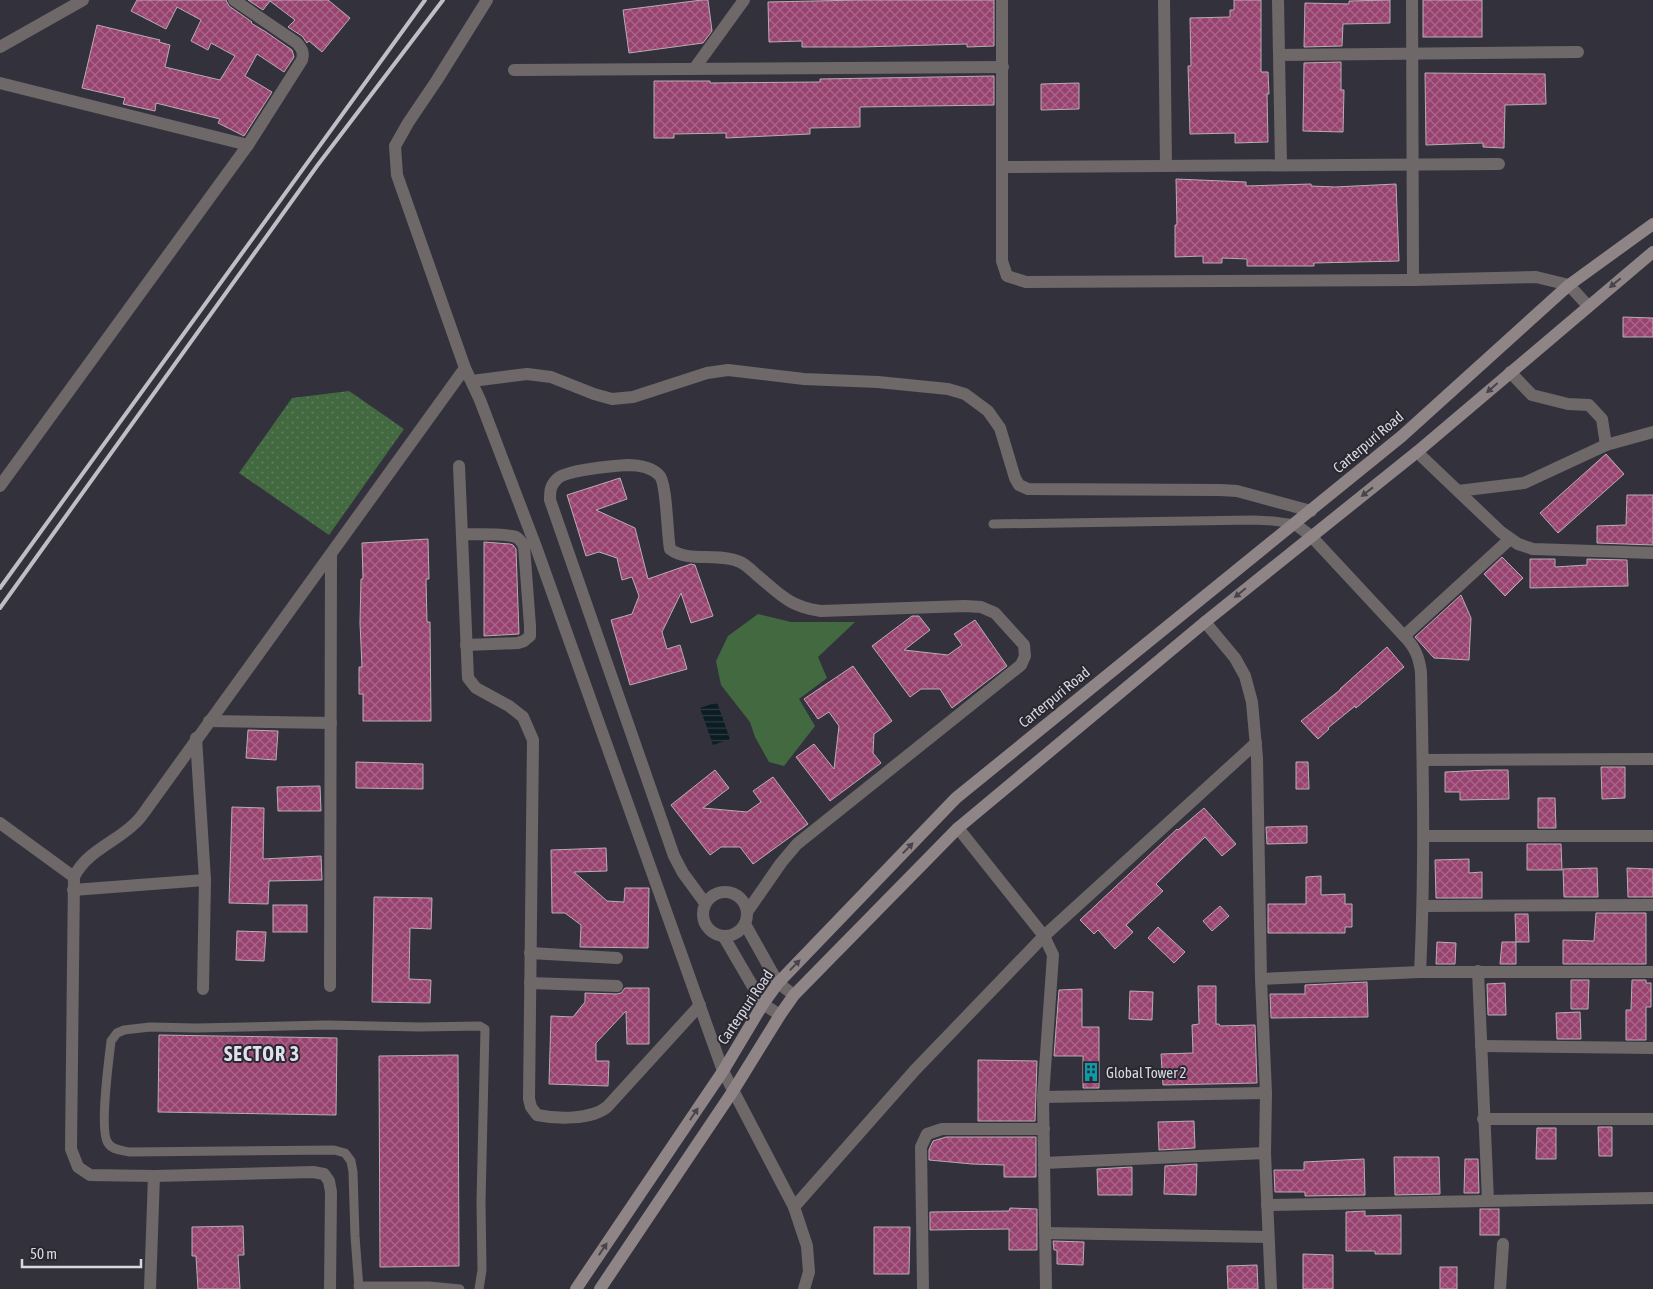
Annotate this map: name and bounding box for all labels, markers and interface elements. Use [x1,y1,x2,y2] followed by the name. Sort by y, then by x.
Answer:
[1609,277,1622,288] one-way arrow
[1486,382,1498,393] one-way arrow
[1329,408,1407,476] street label: Carterpuri Road
[1361,486,1374,497] one-way arrow
[1234,588,1247,599] one-way arrow
[1015,663,1093,731] street label: Carterpuri Road
[902,842,914,854] one-way arrow
[789,960,801,972] one-way arrow
[714,966,776,1048] street label: Carterpuri Road
[224,1042,300,1065] district label: SECTOR 3
[1080,1061,1102,1083] building icon: Global Tower 2
[1106,1064,1187,1081] place label: Global Tower 2
[689,1107,699,1120] one-way arrow
[22,1236,141,1268] scale bar
[599,1242,608,1255] one-way arrow
[30,1245,57,1262] text: 50 m

